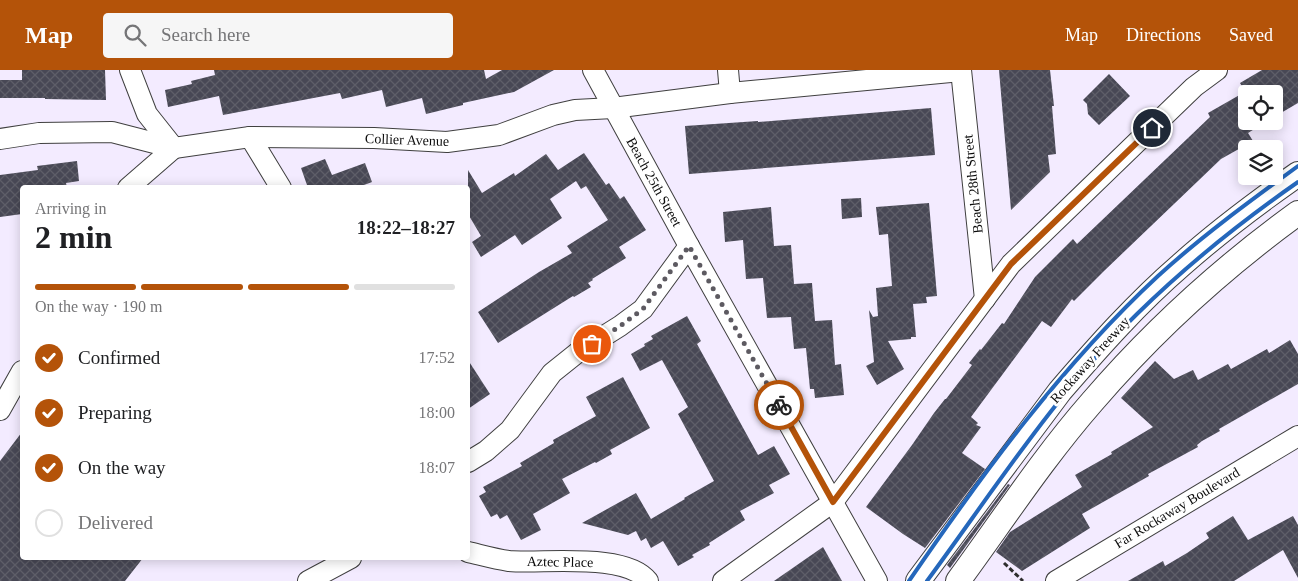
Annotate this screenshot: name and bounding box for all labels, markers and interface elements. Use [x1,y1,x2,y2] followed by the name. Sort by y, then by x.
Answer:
[103,13,453,58] search box
[121,21,149,49] icon: search
[25,22,73,48] text: Map
[161,24,250,45] text: Search here
[1065,25,1098,45] text: Map
[1126,25,1201,45] text: Directions
[1229,25,1273,45] text: Saved
[1238,85,1283,185] map controls
[1238,85,1283,130] button: locate
[1131,107,1173,149] pin
[1138,114,1166,142] icon: home
[365,131,449,149] street label: Collier Avenue
[960,134,986,234] street label: Beach 28th Street
[623,135,685,229] street label: Beach 25th Street
[1238,140,1283,185] button: layers
[35,200,107,217] text: Arriving in
[357,217,455,238] text: 18:22–18:27
[35,219,112,255] text: 2 min
[35,298,163,315] text: On the way · 190 m
[1047,314,1133,406] street label: Rockaway Freeway
[571,323,613,365] pin
[578,330,606,358] icon: bag
[35,344,63,372] icon: check
[78,347,160,368] text: Confirmed
[419,349,455,366] text: 17:52
[754,380,804,430] courier
[765,391,793,419] icon: bike
[35,399,63,427] icon: check
[78,402,152,423] text: Preparing
[419,404,455,421] text: 18:00
[35,454,63,482] icon: check
[78,457,166,478] text: On the way
[419,459,455,476] text: 18:07
[1112,465,1242,551] street label: Far Rockaway Boulevard
[78,512,153,533] text: Delivered
[527,554,593,570] street label: Aztec Place

